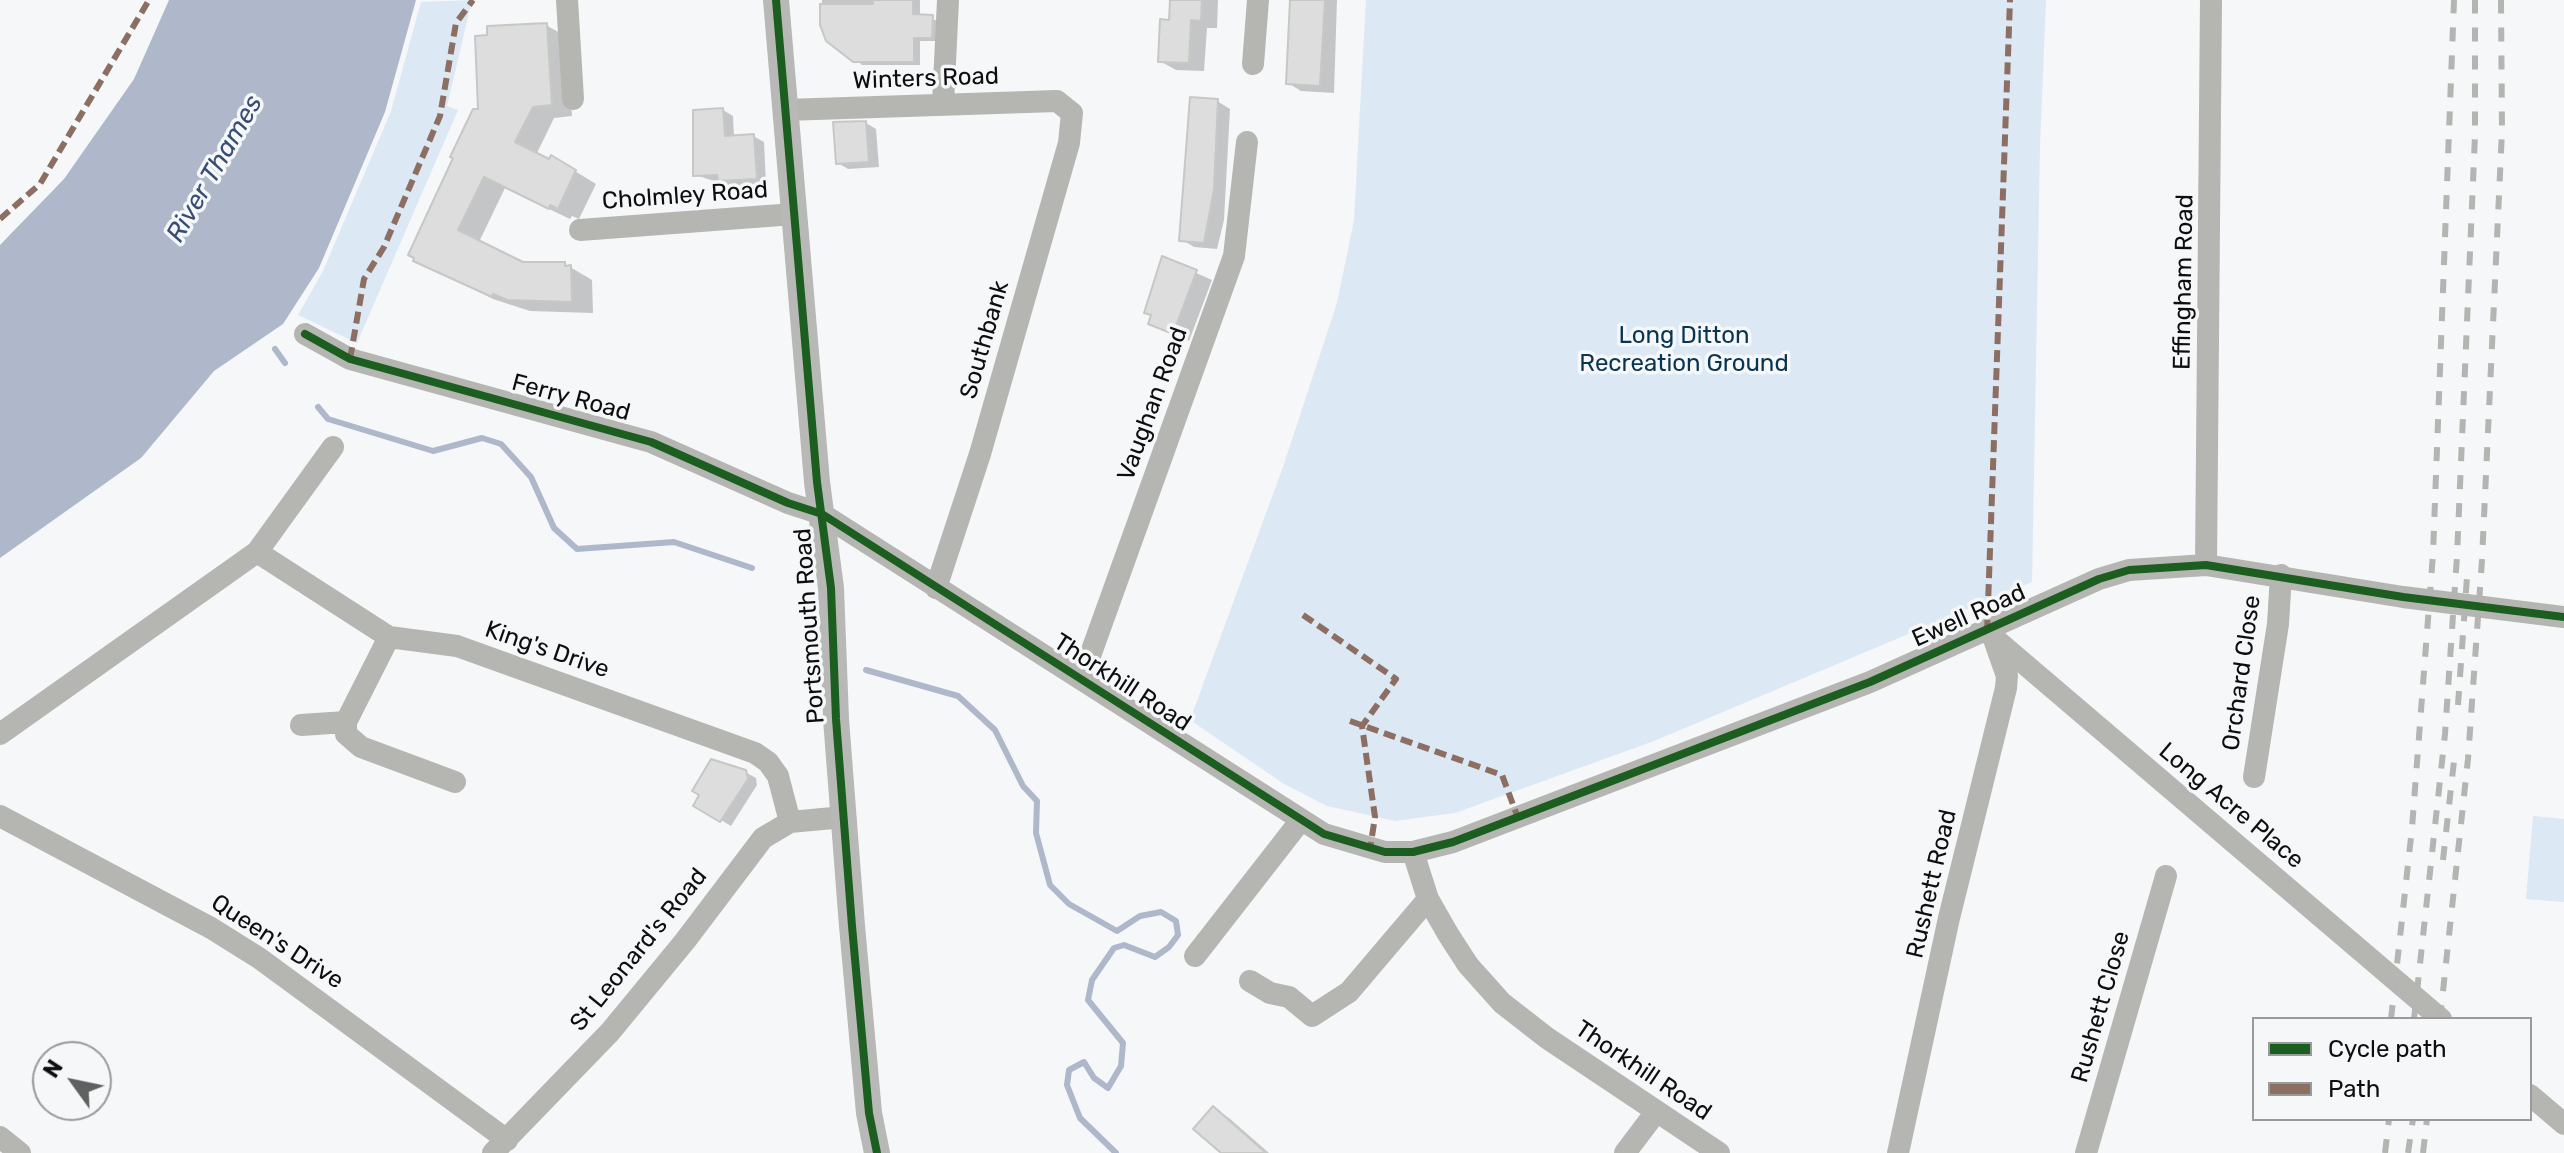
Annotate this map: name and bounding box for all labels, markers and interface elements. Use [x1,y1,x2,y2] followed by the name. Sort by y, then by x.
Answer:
[852,62,1000,96] street label: Winters Road
[160,90,270,248] water label: River Thames
[601,176,769,216] street label: Cholmley Road
[2168,194,2200,370] street label: Effingham Road
[954,278,1016,402] street label: Southbank
[1579,322,1789,378] park label: Long Ditton Recreation Ground
[1112,323,1194,485] street label: Vaughan Road
[509,368,633,428] street label: Ferry Road
[789,527,831,725] street label: Portsmouth Road
[1908,578,2030,654] street label: Ewell Road
[2217,593,2267,753] street label: Orchard Close
[481,615,613,685] street label: King's Drive
[1048,628,1196,738] street label: Thorkhill Road
[2153,737,2309,875] street label: Long Acre Place
[1901,807,1963,961] street label: Rushett Road
[564,863,714,1037] street label: St Leonard's Road
[205,889,349,995] street label: Queen's Drive
[2066,928,2136,1086] street label: Rushett Close
[1569,1015,1717,1127] street label: Thorkhill Road
[2252,1017,2532,1121] legend
[2328,1035,2447,1063] text: Cycle path
[32,1041,112,1121] north arrow
[37,1055,69,1083] text: N
[2328,1075,2380,1103] text: Path

